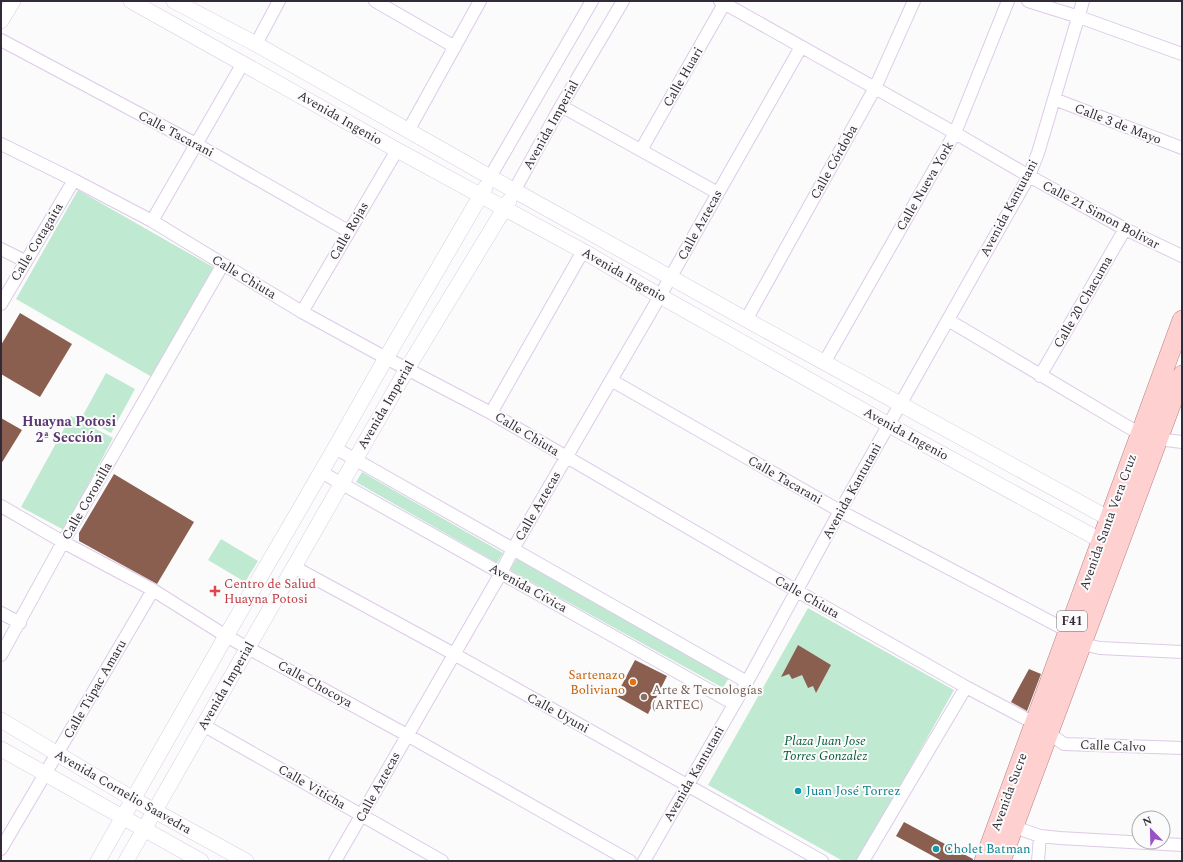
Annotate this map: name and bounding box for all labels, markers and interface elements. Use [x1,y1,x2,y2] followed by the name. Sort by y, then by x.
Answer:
[658,43,708,111] street label: Calle Huari
[518,76,584,173] street label: Avenida Imperial
[294,86,386,150] street label: Avenida Ingenio
[1072,98,1164,150] street label: Calle 3 de Mayo
[135,106,217,162] street label: Calle Tacarani
[805,121,863,203] street label: Calle Córdoba
[891,137,959,235] street label: Calle Nueva York
[975,156,1043,260] street label: Avenida Kantutani
[1039,176,1163,254] street label: Calle 21 Simon Bolivar
[672,186,728,264] street label: Calle Aztecas
[6,198,69,285] street label: Calle Cotagaita
[324,198,374,264] street label: Calle Rojas
[578,243,670,307] street label: Avenida Ingenio
[208,250,281,304] street label: Calle Chiuta
[1048,252,1118,352] street label: Calle 20 Chacuma
[352,357,420,453] street label: Avenida Imperial
[860,402,952,466] street label: Avenida Ingenio
[491,407,564,461] street label: Calle Chiuta
[22,411,116,448] district label: Huayna Potosi 2ª Sección
[817,439,887,543] street label: Avenida Kantutani
[744,451,826,509] street label: Calle Tacarani
[1074,451,1142,593] street label: Avenida Santa Vera Cruz
[57,458,118,544] street label: Calle Coronilla
[510,467,566,545] street label: Calle Aztecas
[485,558,571,618] street label: Avenida Cívica
[771,570,844,624] street label: Calle Chiuta
[224,574,316,609] place label: Centro de Salud Huayna Potosi
[209,585,221,597] marker: Centro de Salud Huayna Potosi
[1057,611,1087,631] road number: F41
[58,636,132,742] street label: Calle Túpac Amaru
[192,638,260,734] street label: Avenida Imperial
[274,655,357,713] street label: Calle Chocoya
[569,665,625,700] place label: Sartenazo Boliviano
[628,677,638,687] marker: Sartenazo Boliviano
[652,680,763,715] place label: Arte & Tecnologías (ARTEC)
[523,688,593,738] street label: Calle Uyuni
[639,692,649,702] marker: Arte & Tecnologías (ARTEC)
[658,722,730,826] street label: Avenida Kantutani
[783,731,867,766] park label: Plaza Juan Jose Torres Gonzalez
[1080,735,1146,757] street label: Calle Calvo
[51,745,196,840] street label: Avenida Cornelio Saavedra
[350,748,406,826] street label: Calle Aztecas
[986,750,1032,834] street label: Avenida Sucre
[274,759,350,815] street label: Calle Viticha
[806,781,900,801] place label: Juan José Torrez
[793,786,803,796] marker: Juan José Torrez
[1131,810,1171,850] north arrow
[1140,812,1155,831] text: N
[944,839,1031,859] place label: Cholet Batman
[931,844,941,854] marker: Cholet Batman

